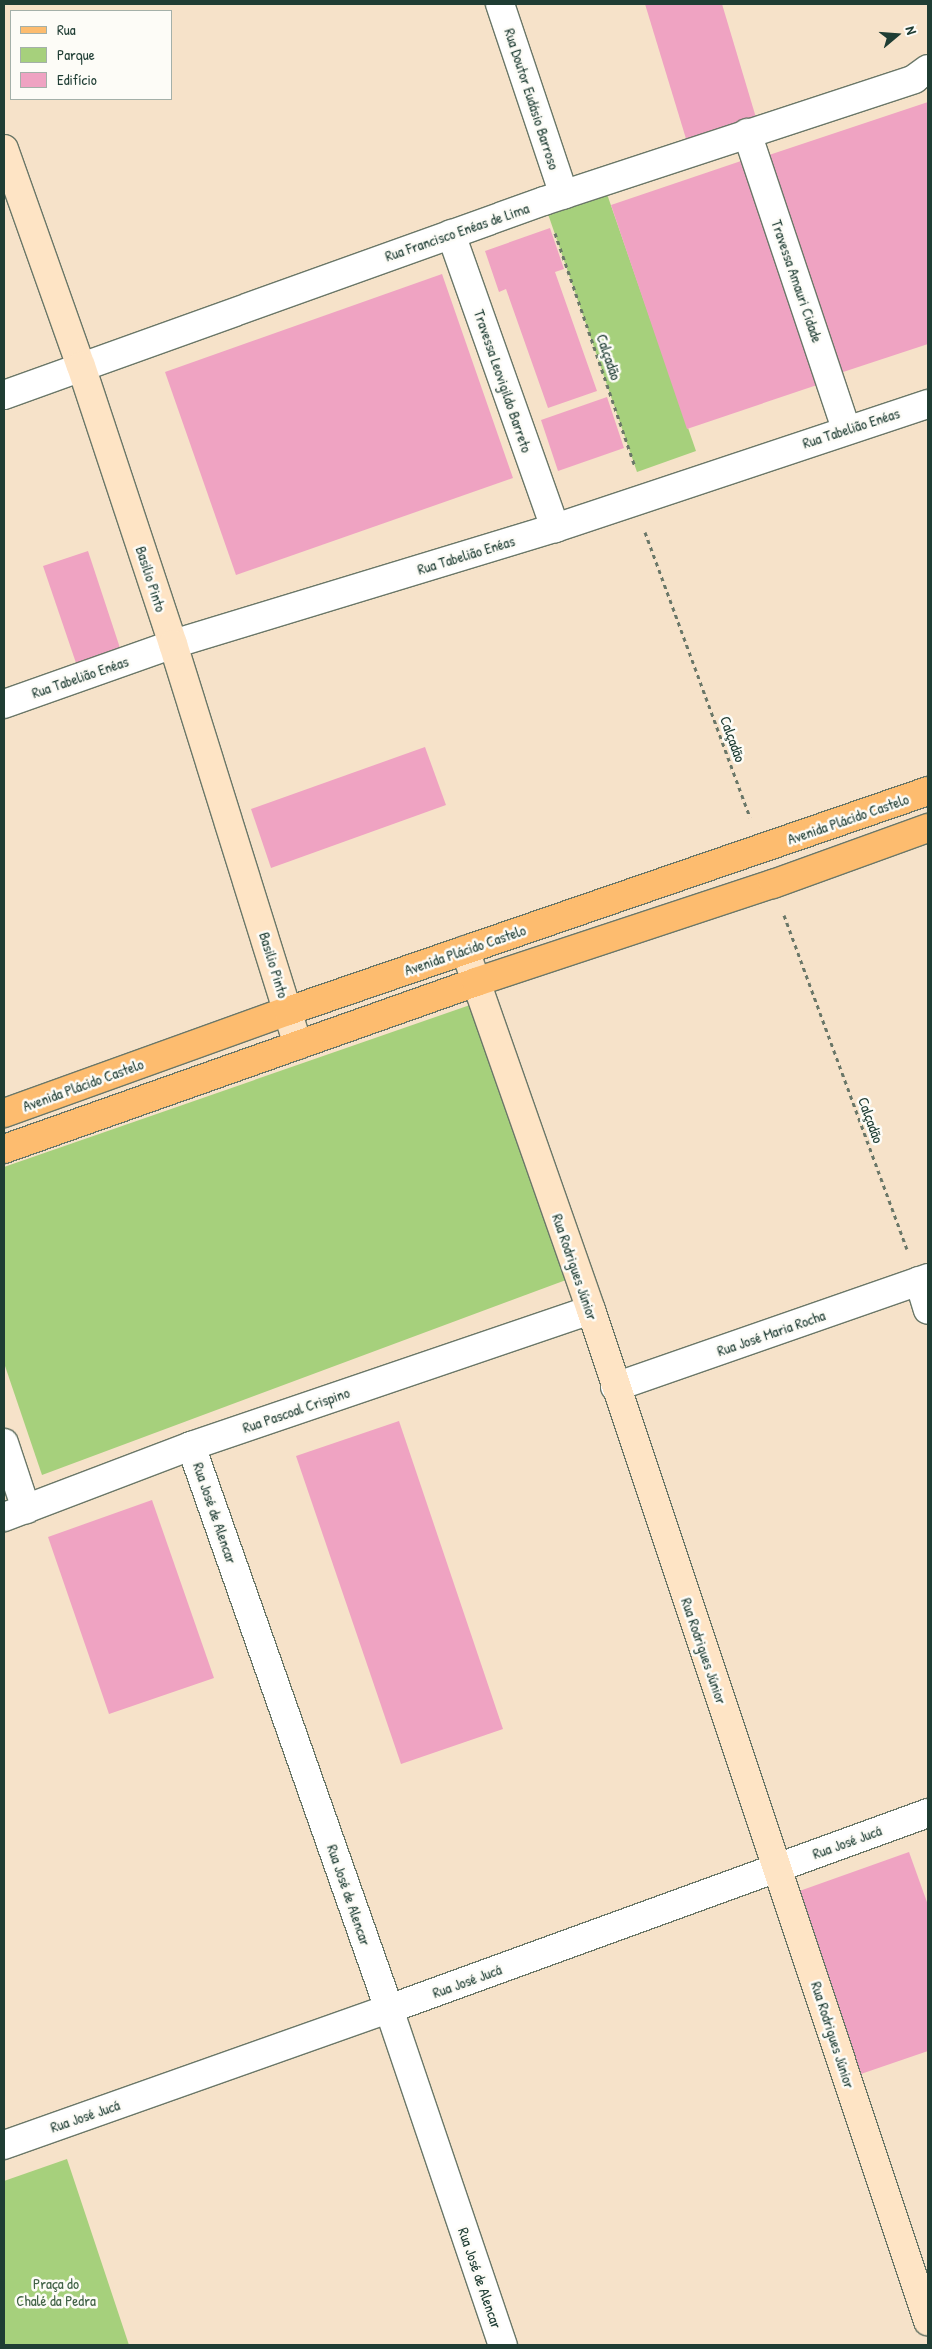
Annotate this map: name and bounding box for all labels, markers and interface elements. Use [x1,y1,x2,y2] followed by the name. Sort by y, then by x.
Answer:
[10,10,172,100] legend
[872,10,922,60] north arrow
[57,19,76,40] text: Rua
[902,24,922,37] text: N
[501,26,563,172] street label: Rua Doutor Eudásio Barroso
[57,44,95,65] text: Parque
[57,69,97,90] text: Edifício
[383,199,531,265] street label: Rua Francisco Enéas de Lima
[768,217,826,345] street label: Travessa Amauri Cidade
[470,307,536,455] street label: Travessa Leovigildo Barreto
[593,332,625,382] street label: Calçadão
[800,404,902,452] street label: Rua Tabelião Enéas
[415,532,517,578] street label: Rua Tabelião Enéas
[132,544,170,614] street label: Basilio Pinto
[29,652,131,702] street label: Rua Tabelião Enéas
[716,714,750,764] street label: Calçadão
[785,790,911,848] street label: Avenida Plácido Castelo
[402,921,528,979] street label: Avenida Plácido Castelo
[255,930,293,1000] street label: Basilio Pinto
[20,1055,146,1115] street label: Avenida Plácido Castelo
[854,1095,888,1145] street label: Calçadão
[548,1211,602,1323] street label: Rua Rodrigues Júnior
[715,1306,827,1360] street label: Rua José Maria Rocha
[240,1383,352,1437] street label: Rua Pascoal Crispino
[189,1460,241,1566] street label: Rua José de Alencar
[677,1595,731,1707] street label: Rua Rodrigues Júnior
[810,1821,884,1863] street label: Rua José Jucá
[323,1842,375,1948] street label: Rua José de Alencar
[430,1960,504,2002] street label: Rua José Jucá
[807,1979,859,2091] street label: Rua Rodrigues Júnior
[48,2096,122,2136] street label: Rua José Jucá
[454,2225,506,2331] street label: Rua José de Alencar
[16,2274,96,2309] park label: Praça do Chalé da Pedra

